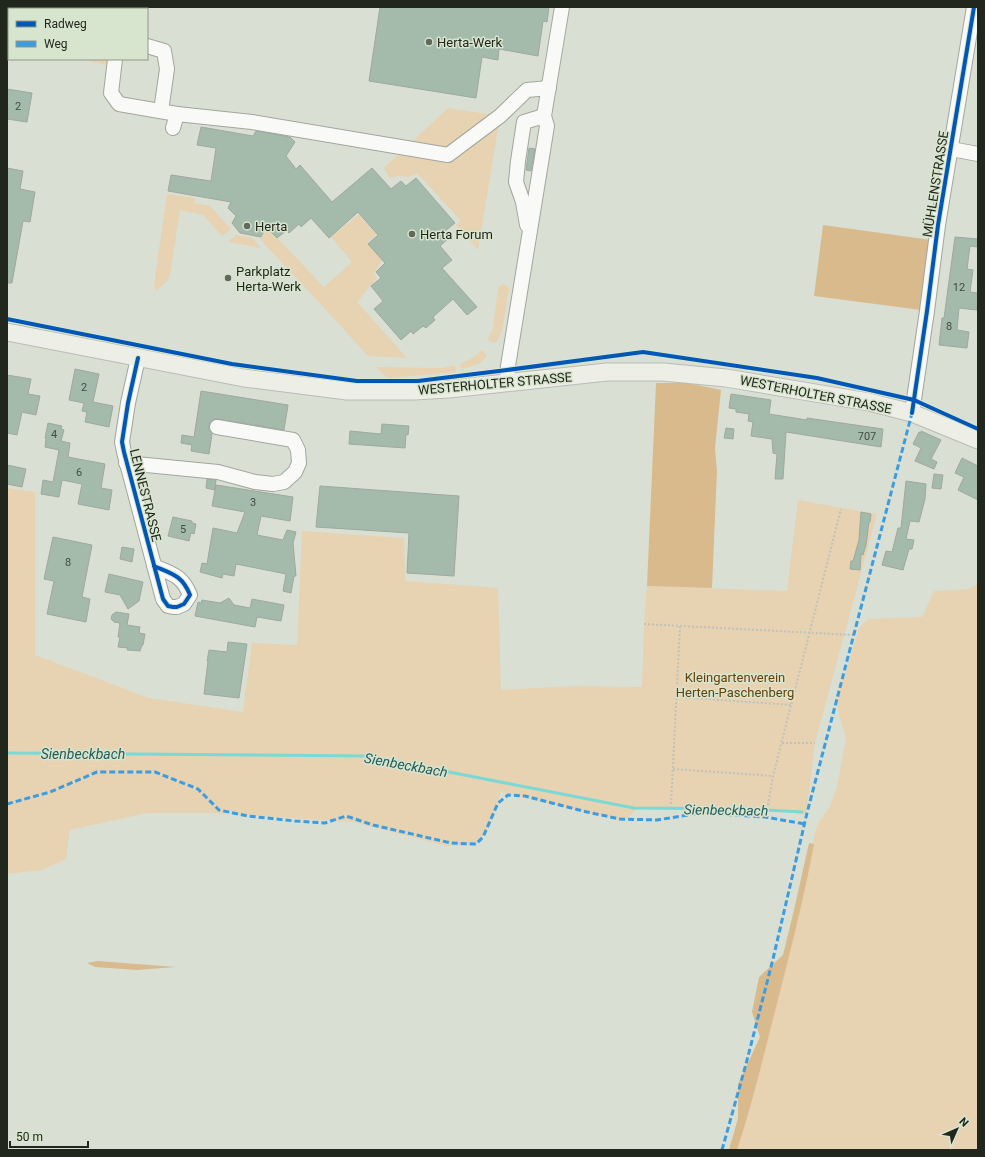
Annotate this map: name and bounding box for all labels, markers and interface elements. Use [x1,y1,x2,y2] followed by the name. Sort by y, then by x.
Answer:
[8,8,148,60] legend
[44,17,87,31] text: Radweg
[437,35,502,50] place label: Herta-Werk
[44,37,68,51] text: Weg
[424,37,434,47] marker: Herta-Werk
[15,100,21,113] house number: 2
[920,130,951,238] street label: MÜHLENSTRASSE
[255,219,287,234] place label: Herta
[242,221,252,231] marker: Herta
[420,227,493,242] place label: Herta Forum
[407,229,417,239] marker: Herta Forum
[236,264,301,294] place label: Parkplatz Herta-Werk
[223,273,233,283] marker: Parkplatz Herta-Werk
[953,281,965,294] house number: 12
[946,320,952,333] house number: 8
[417,369,573,398] street label: WESTERHOLTER STRASSE
[739,372,893,417] street label: WESTERHOLTER STRASSE
[81,381,87,394] house number: 2
[51,428,57,441] house number: 4
[858,430,876,443] house number: 707
[127,447,164,543] street label: LENNESTRASSE
[76,466,82,479] house number: 6
[250,496,256,509] house number: 3
[180,523,186,536] house number: 5
[65,556,71,569] house number: 8
[676,670,794,700] park label: Kleingartenverein Herten-Paschenberg
[41,746,125,762] water label: Sienbeckbach
[363,750,449,780] water label: Sienbeckbach
[684,801,768,819] water label: Sienbeckbach
[937,1109,977,1149] north arrow
[956,1115,971,1130] text: N
[10,1123,88,1149] scale bar
[16,1130,43,1144] text: 50 m

